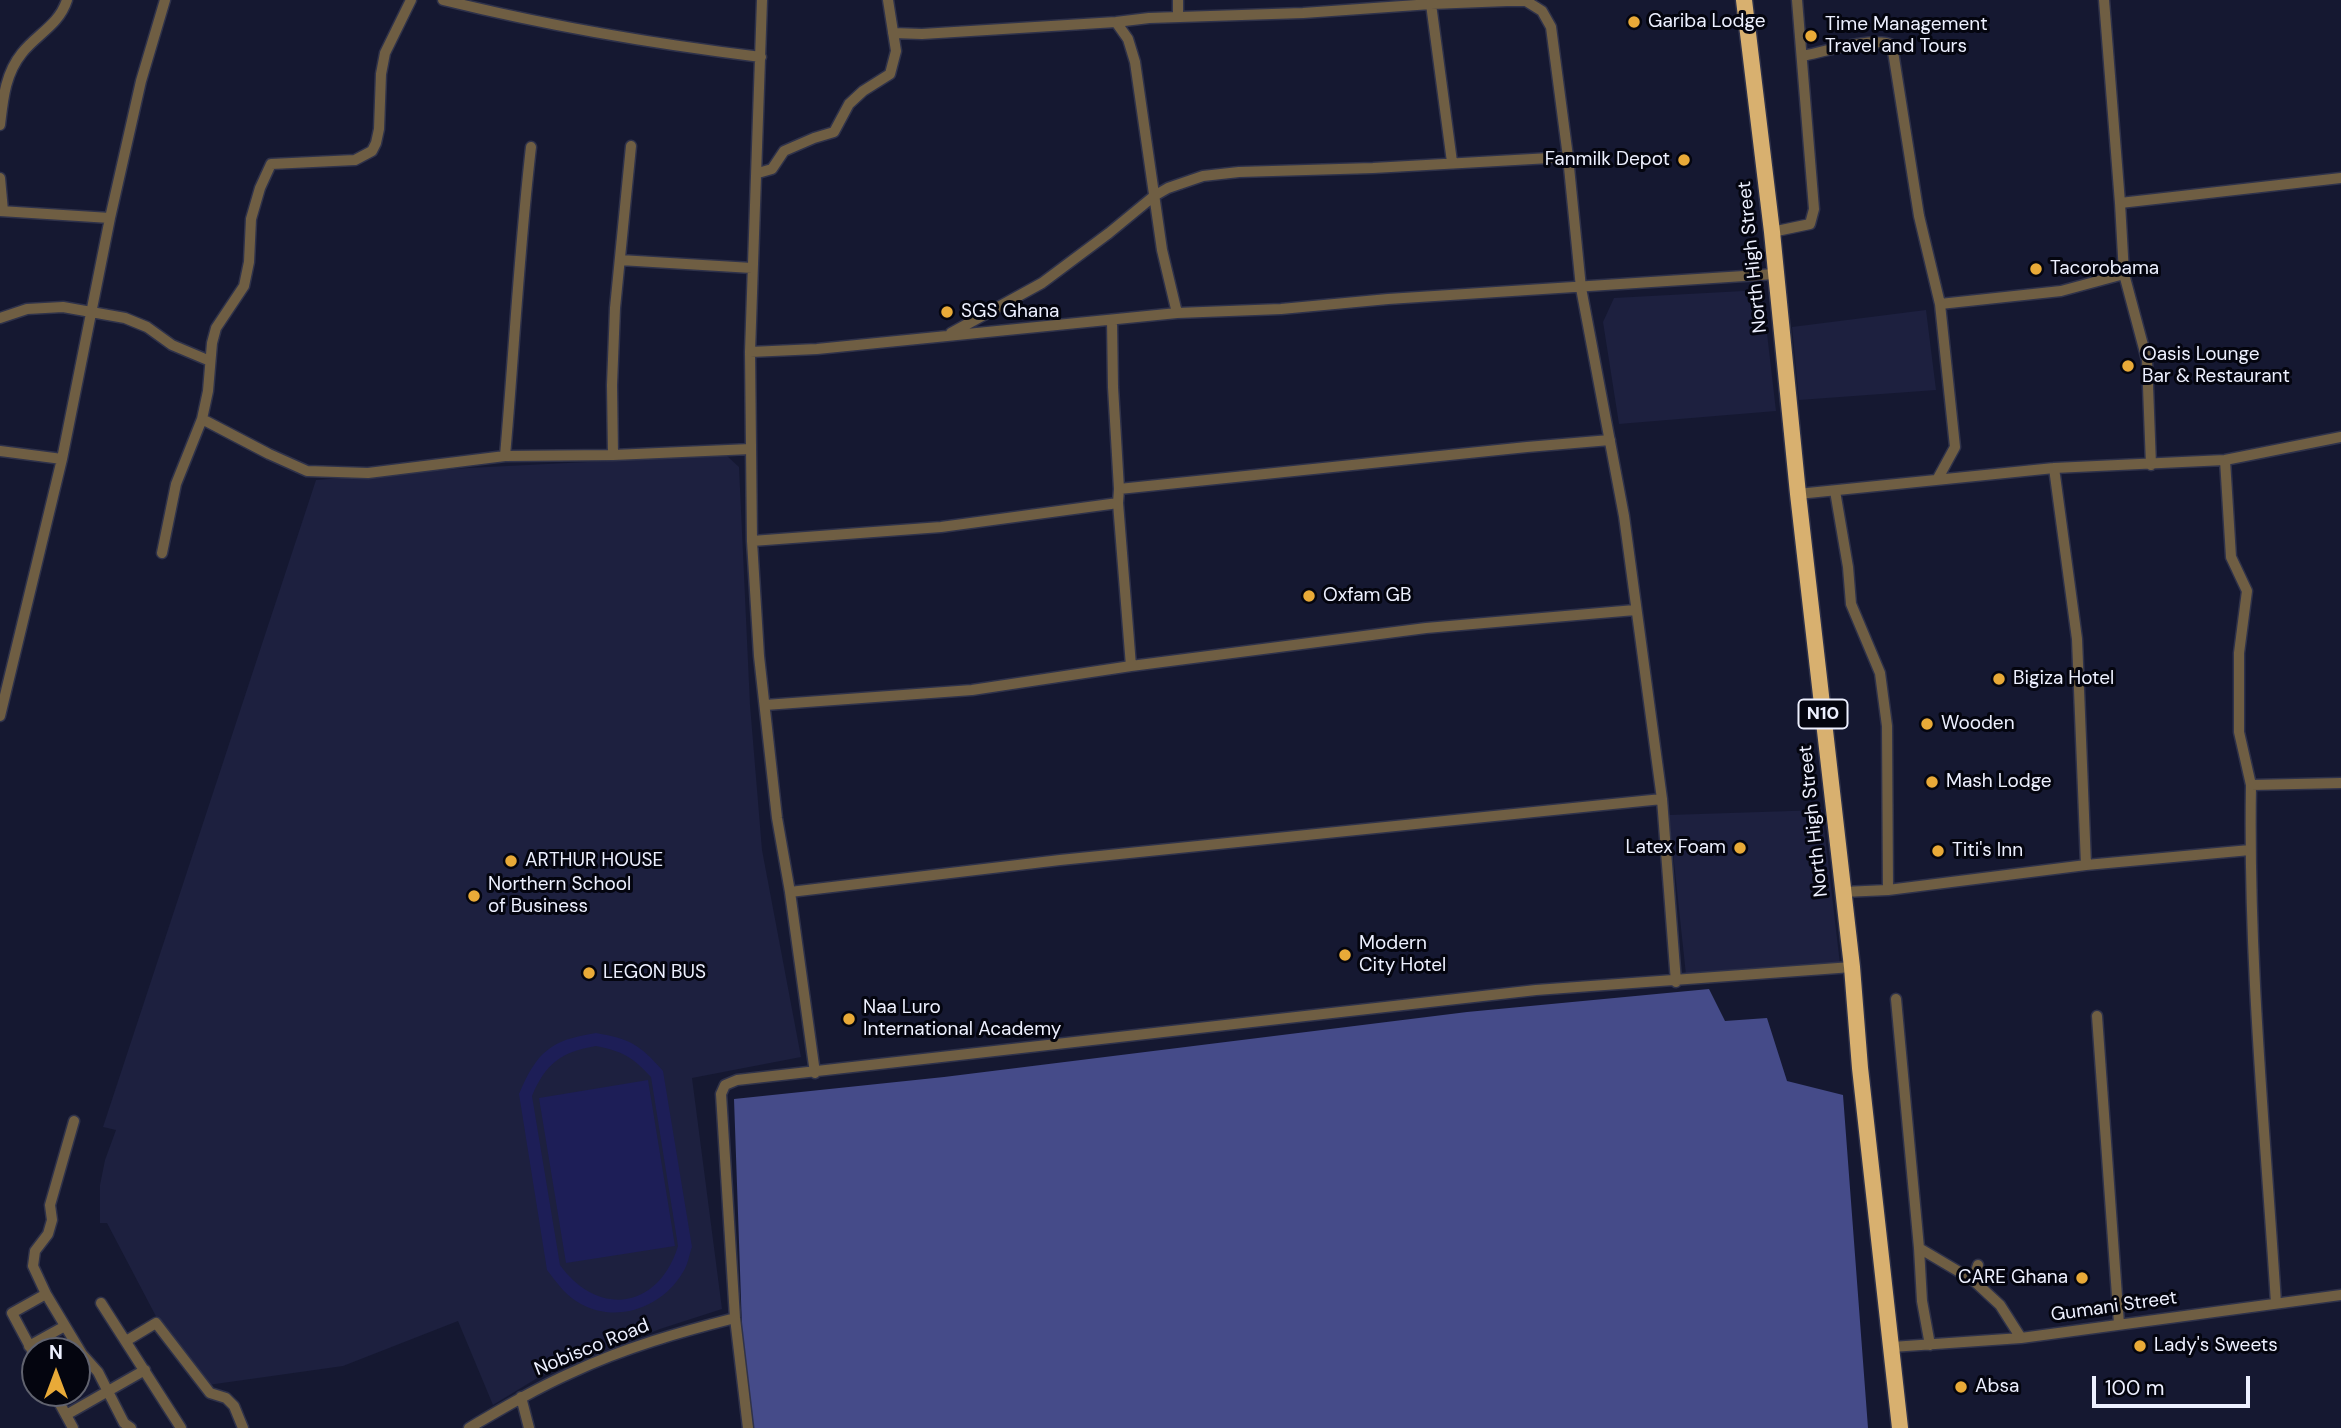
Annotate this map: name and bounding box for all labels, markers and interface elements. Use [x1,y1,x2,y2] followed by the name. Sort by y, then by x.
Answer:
[1648,11,1765,33] place label: Gariba Lodge
[1626,14,1642,30] marker: Gariba Lodge
[1825,14,1988,58] place label: Time Management Travel and Tours
[1803,28,1819,44] marker: Time Management Travel and Tours
[1545,149,1670,171] place label: Fanmilk Depot
[1676,152,1692,168] marker: Fanmilk Depot
[1734,180,1772,334] street label: North High Street
[2050,258,2159,280] place label: Tacorobama
[2028,261,2044,277] marker: Tacorobama
[961,301,1059,323] place label: SGS Ghana
[939,304,955,320] marker: SGS Ghana
[2142,344,2290,388] place label: Oasis Lounge Bar & Restaurant
[2120,358,2136,374] marker: Oasis Lounge Bar & Restaurant
[1323,585,1411,607] place label: Oxfam GB
[1301,588,1317,604] marker: Oxfam GB
[2013,668,2114,690] place label: Bigiza Hotel
[1991,671,2007,687] marker: Bigiza Hotel
[1798,700,1848,728] road number: N10
[1941,713,2015,735] place label: Wooden
[1919,716,1935,732] marker: Wooden
[1795,744,1833,898] street label: North High Street
[1946,771,2052,793] place label: Mash Lodge
[1924,774,1940,790] marker: Mash Lodge
[1626,837,1726,859] place label: Latex Foam
[1732,840,1748,856] marker: Latex Foam
[1952,840,2023,862] place label: Titi's Inn
[1930,843,1946,859] marker: Titi's Inn
[525,850,663,872] place label: ARTHUR HOUSE
[503,853,519,869] marker: ARTHUR HOUSE
[488,874,631,918] place label: Northern School of Business
[466,888,482,904] marker: Northern School of Business
[1359,933,1446,977] place label: Modern City Hotel
[1337,947,1353,963] marker: Modern City Hotel
[603,962,706,984] place label: LEGON BUS
[581,965,597,981] marker: LEGON BUS
[863,997,1061,1041] place label: Naa Luro International Academy
[841,1011,857,1027] marker: Naa Luro International Academy
[1958,1267,2068,1289] place label: CARE Ghana
[2074,1270,2090,1286] marker: CARE Ghana
[2050,1287,2178,1327] street label: Gumani Street
[531,1315,653,1381] street label: Nobisco Road
[2154,1335,2278,1357] place label: Lady's Sweets
[21,1337,91,1407] north arrow
[2132,1338,2148,1354] marker: Lady's Sweets
[49,1340,63,1365] text: N
[2096,1362,2254,1406] scale bar
[2105,1374,2165,1402] text: 100 m
[1975,1376,2019,1398] place label: Absa
[1953,1379,1969,1395] marker: Absa

